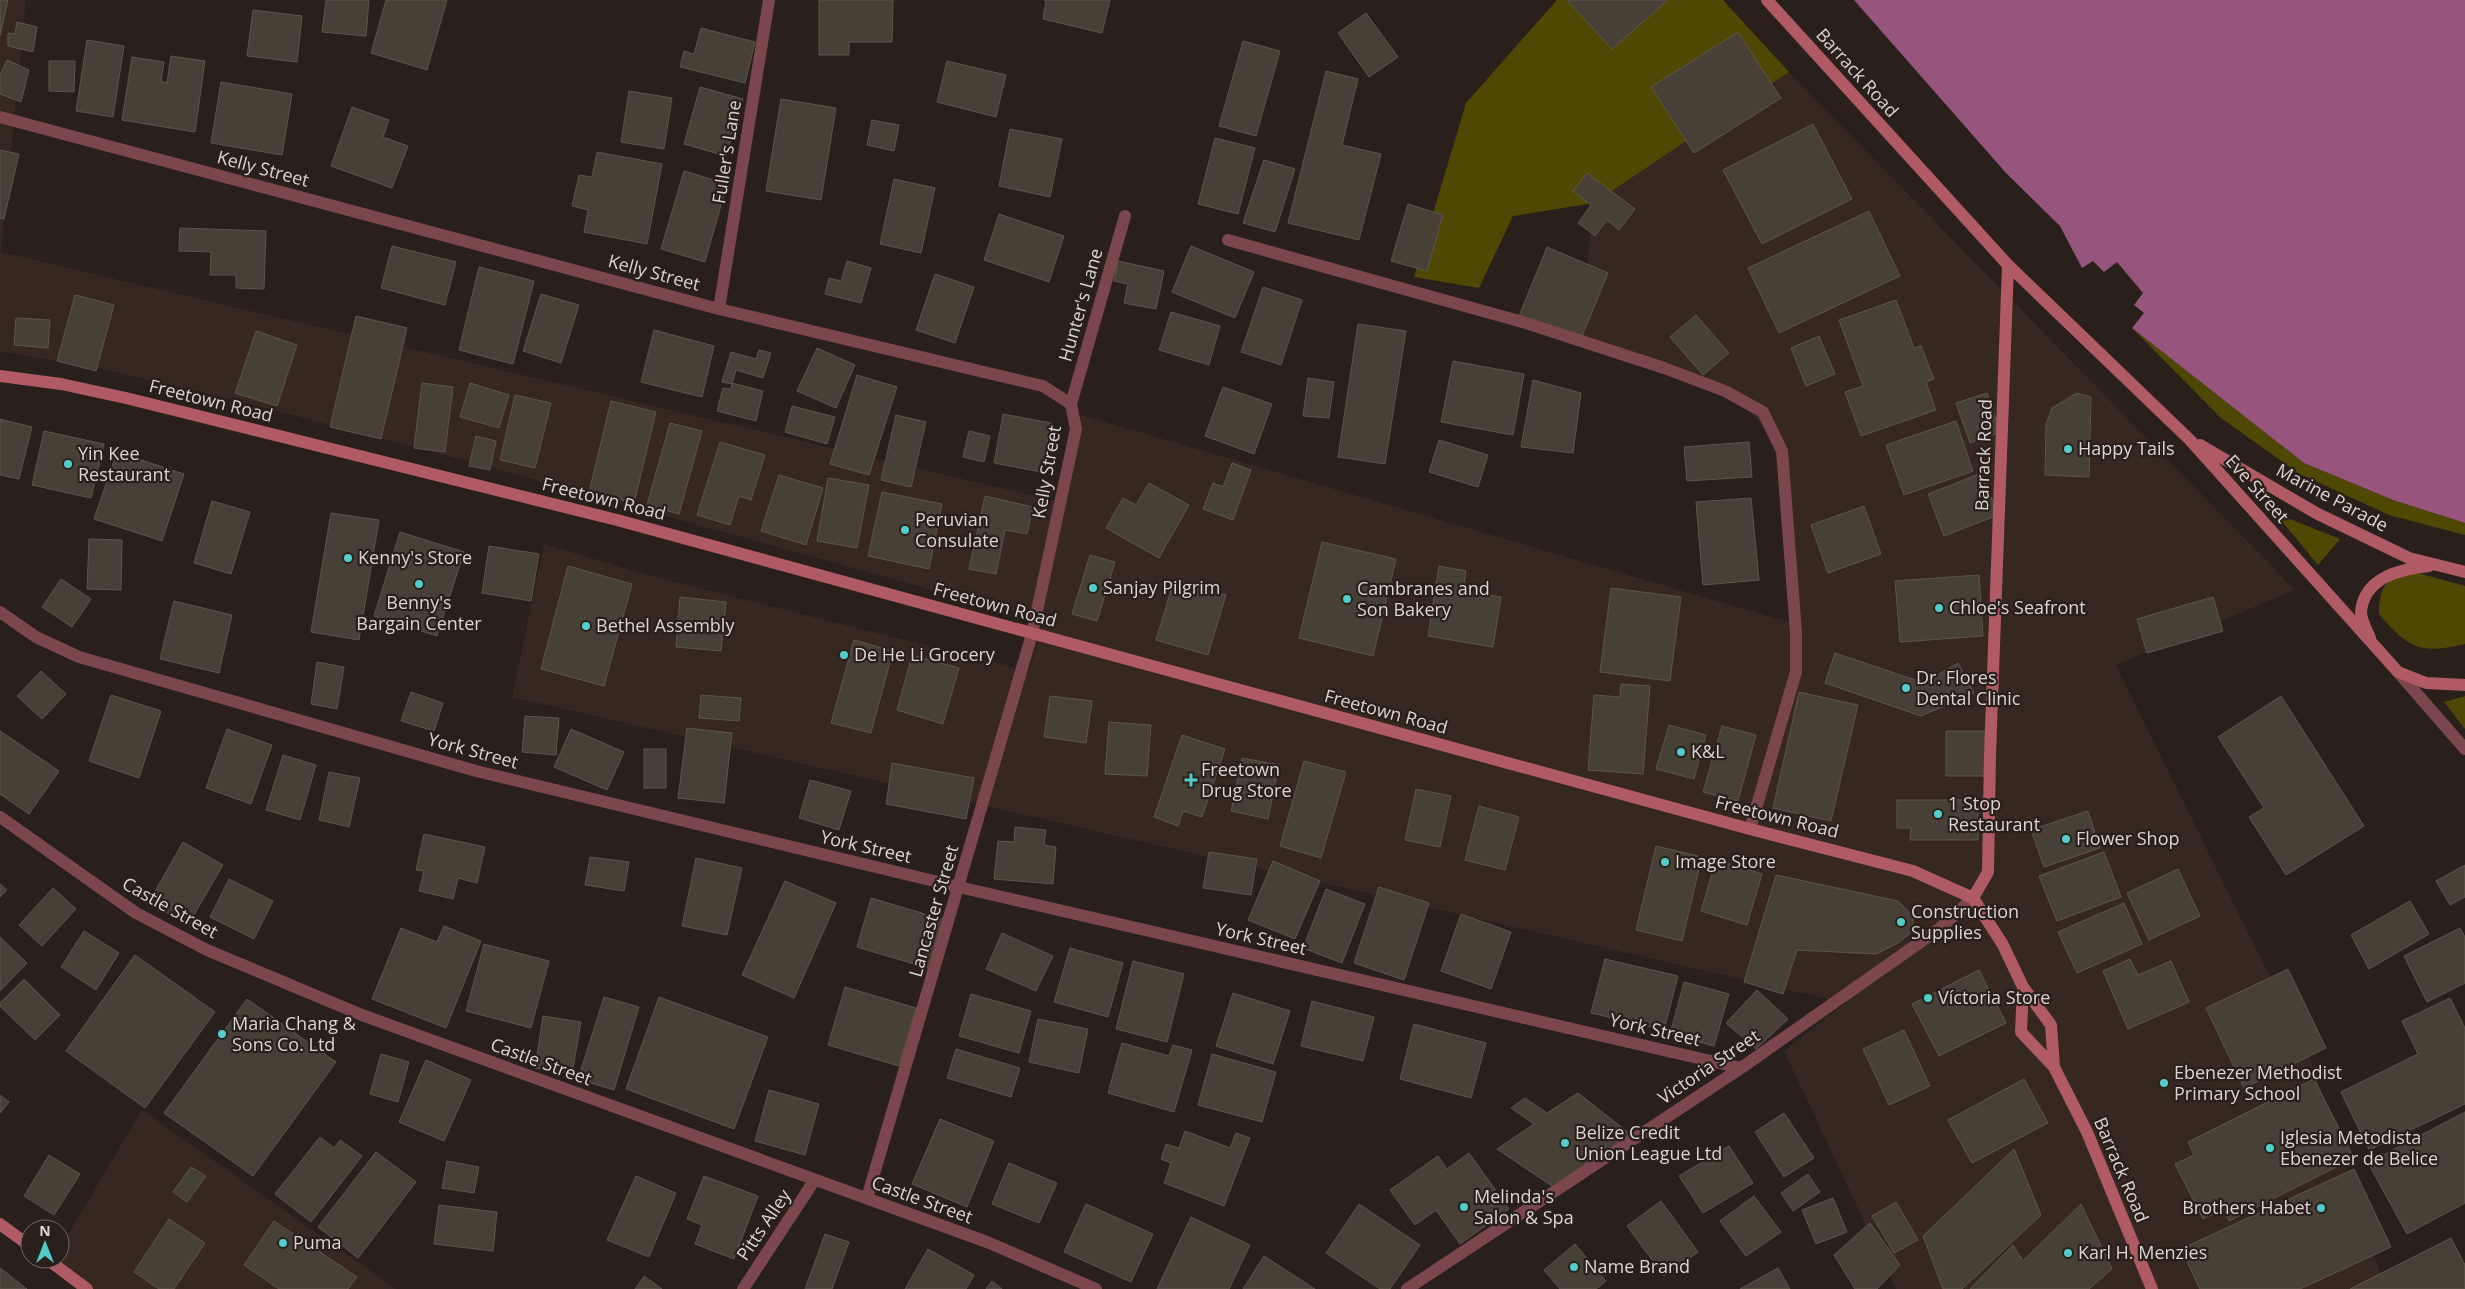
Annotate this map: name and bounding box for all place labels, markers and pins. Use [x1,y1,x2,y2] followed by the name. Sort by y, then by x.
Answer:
[2078,436,2175,460] place label: Happy Tails
[78,441,170,486] place label: Yin Kee Restaurant
[2062,443,2074,455] marker: Happy Tails
[62,458,74,470] marker: Yin Kee Restaurant
[915,507,999,552] place label: Peruvian Consulate
[899,524,911,536] marker: Peruvian Consulate
[358,545,472,569] place label: Kenny's Store
[342,552,354,564] marker: Kenny's Store
[1103,575,1220,599] place label: Sanjay Pilgrim
[1357,576,1490,621] place label: Cambranes and Son Bakery
[413,578,425,590] marker: Benny's Bargain Center
[1087,582,1099,594] marker: Sanjay Pilgrim
[356,590,482,635] place label: Benny's Bargain Center
[1341,593,1353,605] marker: Cambranes and Son Bakery
[1949,595,2086,619] place label: Chloe's Seafront
[1933,602,1945,614] marker: Chloe's Seafront
[596,613,735,637] place label: Bethel Assembly
[580,620,592,632] marker: Bethel Assembly
[854,642,996,666] place label: De He Li Grocery
[838,649,850,661] marker: De He Li Grocery
[1916,665,2021,710] place label: Dr. Flores Dental Clinic
[1900,682,1912,694] marker: Dr. Flores Dental Clinic
[1691,739,1725,763] place label: K&L
[1675,746,1687,758] marker: K&L
[1201,757,1291,802] place label: Freetown Drug Store
[1185,774,1197,786] marker: Freetown Drug Store
[1948,791,2040,836] place label: 1 Stop Restaurant
[1932,808,1944,820] marker: 1 Stop Restaurant
[2076,826,2180,850] place label: Flower Shop
[2060,833,2072,845] marker: Flower Shop
[1675,849,1776,873] place label: Image Store
[1659,856,1671,868] marker: Image Store
[1911,899,2019,944] place label: Construction Supplies
[1895,916,1907,928] marker: Construction Supplies
[1938,985,2050,1009] place label: Víctoria Store
[1922,992,1934,1004] marker: Víctoria Store
[232,1011,357,1056] place label: Maria Chang & Sons Co. Ltd
[216,1028,228,1040] marker: Maria Chang & Sons Co. Ltd
[2174,1060,2342,1105] place label: Ebenezer Methodist Primary School
[2158,1077,2170,1089] marker: Ebenezer Methodist Primary School
[1575,1120,1722,1165] place label: Belize Credit Union League Ltd
[2280,1125,2438,1170] place label: Iglesia Metodista Ebenezer de Belice
[1559,1137,1571,1149] marker: Belize Credit Union League Ltd
[2264,1142,2276,1154] marker: Iglesia Metodista Ebenezer de Belice
[1474,1184,1574,1229] place label: Melinda's Salon & Spa
[2182,1195,2311,1219] place label: Brothers Habet
[1458,1201,1470,1213] marker: Melinda's Salon & Spa
[2315,1202,2327,1214] marker: Brothers Habet
[293,1230,342,1254] place label: Puma
[277,1237,289,1249] marker: Puma
[2078,1240,2207,1264] place label: Karl H. Menzies
[2062,1247,2074,1259] marker: Karl H. Menzies
[1584,1254,1690,1278] place label: Name Brand
[1568,1261,1580,1273] marker: Name Brand

